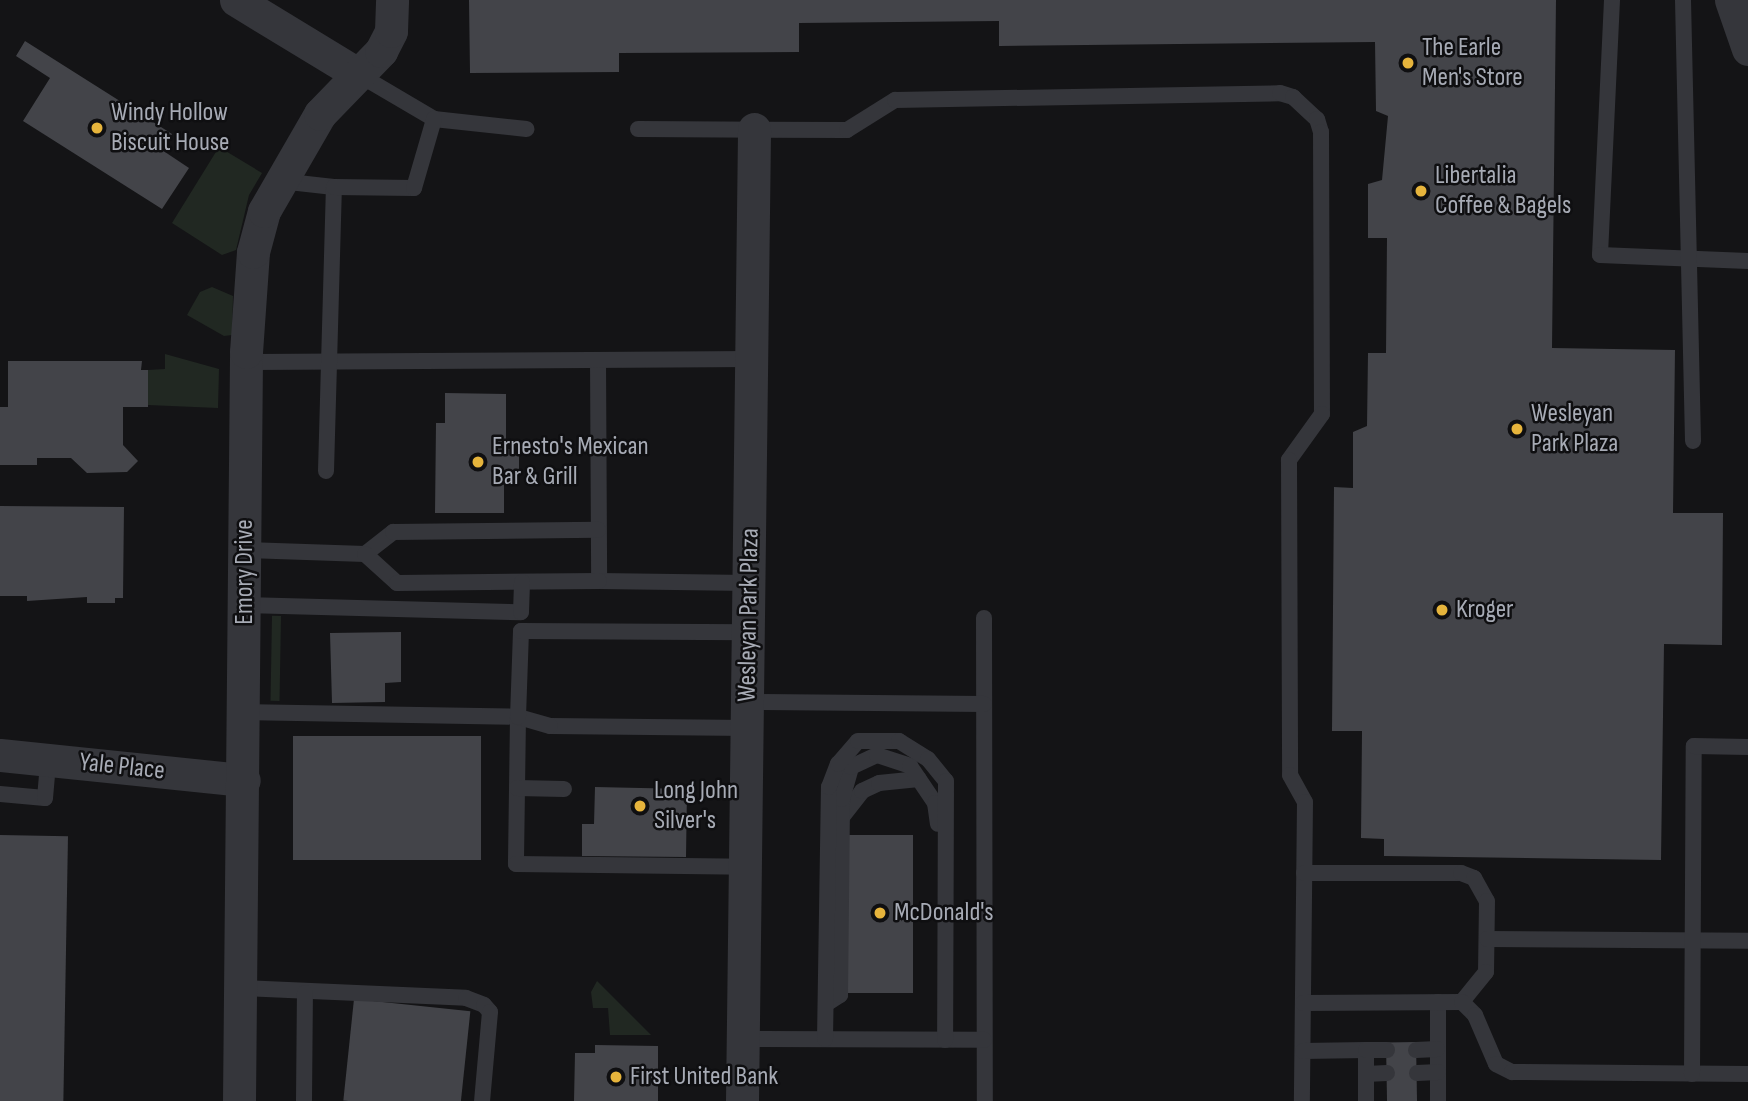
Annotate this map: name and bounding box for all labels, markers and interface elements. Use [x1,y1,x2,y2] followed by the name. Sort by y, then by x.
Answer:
[1422,32,1523,94] place label: The Earle Men's Store
[1400,55,1416,71] marker: The Earle Men's Store
[111,97,230,158] place label: Windy Hollow Biscuit House
[89,120,105,136] marker: Windy Hollow Biscuit House
[1435,160,1571,222] place label: Libertalia Coffee & Bagels
[1413,183,1429,199] marker: Libertalia Coffee & Bagels
[1531,398,1618,460] place label: Wesleyan Park Plaza
[1509,421,1525,437] marker: Wesleyan Park Plaza
[492,431,649,492] place label: Ernesto's Mexican Bar & Grill
[470,454,486,470] marker: Ernesto's Mexican Bar & Grill
[229,519,261,625] street label: Emory Drive
[732,528,766,702] street label: Wesleyan Park Plaza
[1456,594,1514,626] place label: Kroger
[1434,602,1450,618] marker: Kroger
[78,747,166,787] street label: Yale Place
[654,775,738,836] place label: Long John Silver's
[632,798,648,814] marker: Long John Silver's
[894,897,994,929] place label: McDonald's
[872,905,888,921] marker: McDonald's
[630,1061,778,1093] place label: First United Bank
[608,1069,624,1085] marker: First United Bank

